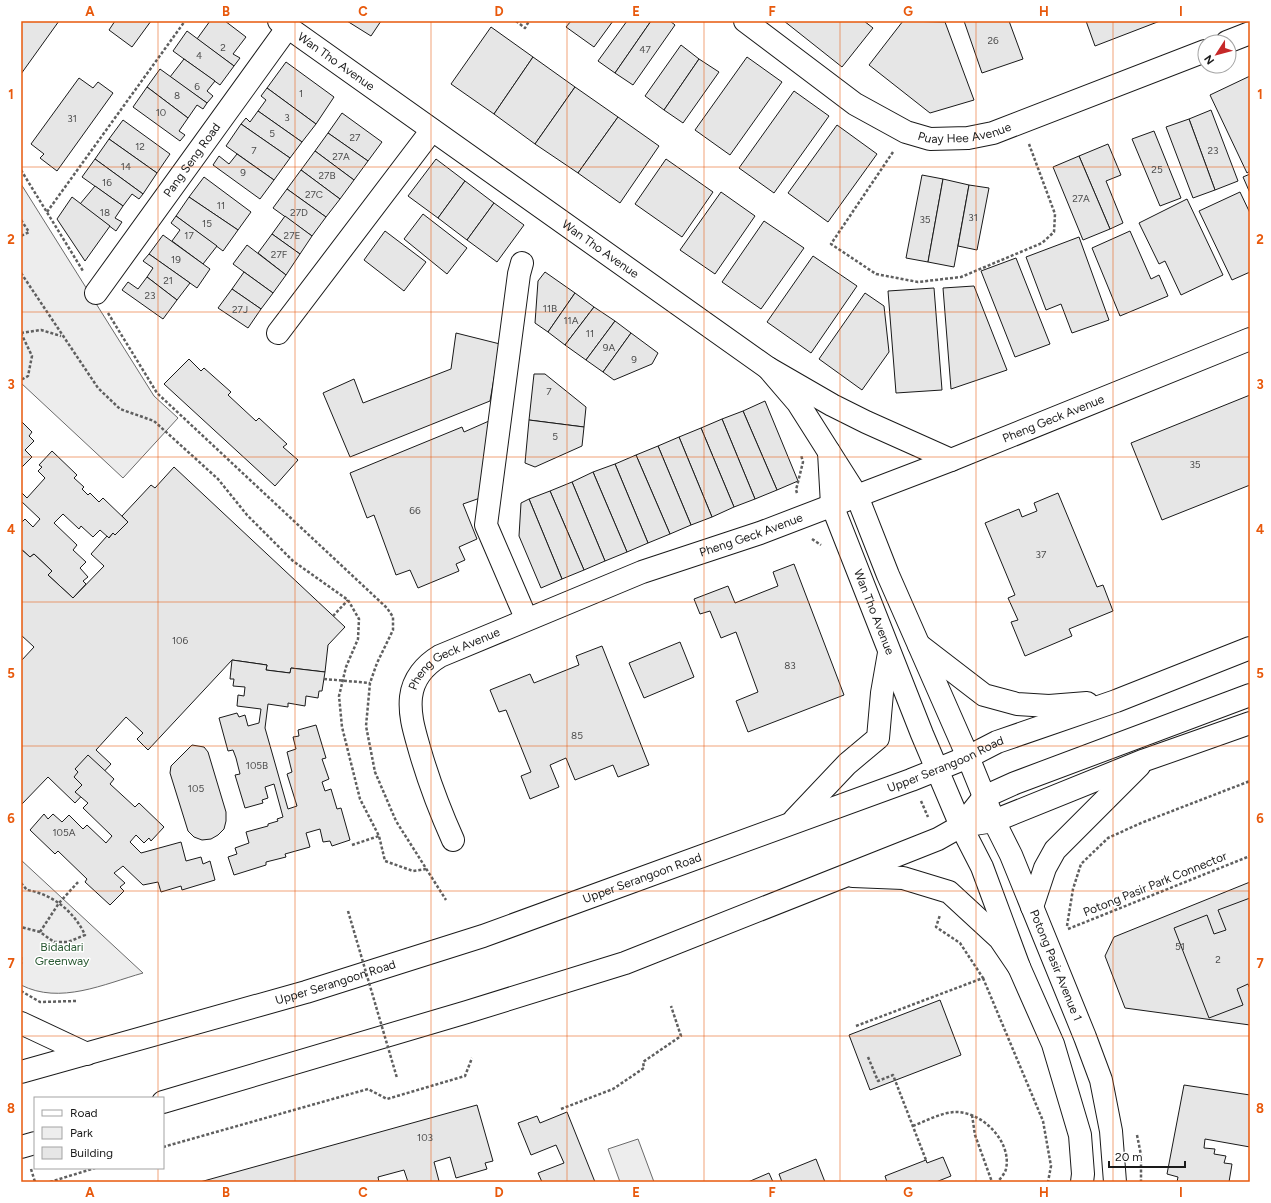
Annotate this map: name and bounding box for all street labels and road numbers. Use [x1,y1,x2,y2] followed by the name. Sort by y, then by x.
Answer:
[295,30,377,94] street label: Wan Tho Avenue
[161,120,223,200] street label: Pang Seng Road
[916,120,1014,146] street label: Puay Hee Avenue
[559,217,642,281] street label: Wan Tho Avenue
[1000,392,1107,445] street label: Pheng Geck Avenue
[698,510,805,560] street label: Pheng Geck Avenue
[851,567,897,657] street label: Wan Tho Avenue
[406,625,502,692] street label: Pheng Geck Avenue
[885,733,1005,795] street label: Upper Serangoon Road
[1081,849,1229,919] street label: Potong Pasir Park Connector
[581,850,703,906] street label: Upper Serangoon Road
[1027,908,1085,1023] street label: Potong Pasir Avenue 1
[274,957,397,1007] street label: Upper Serangoon Road

